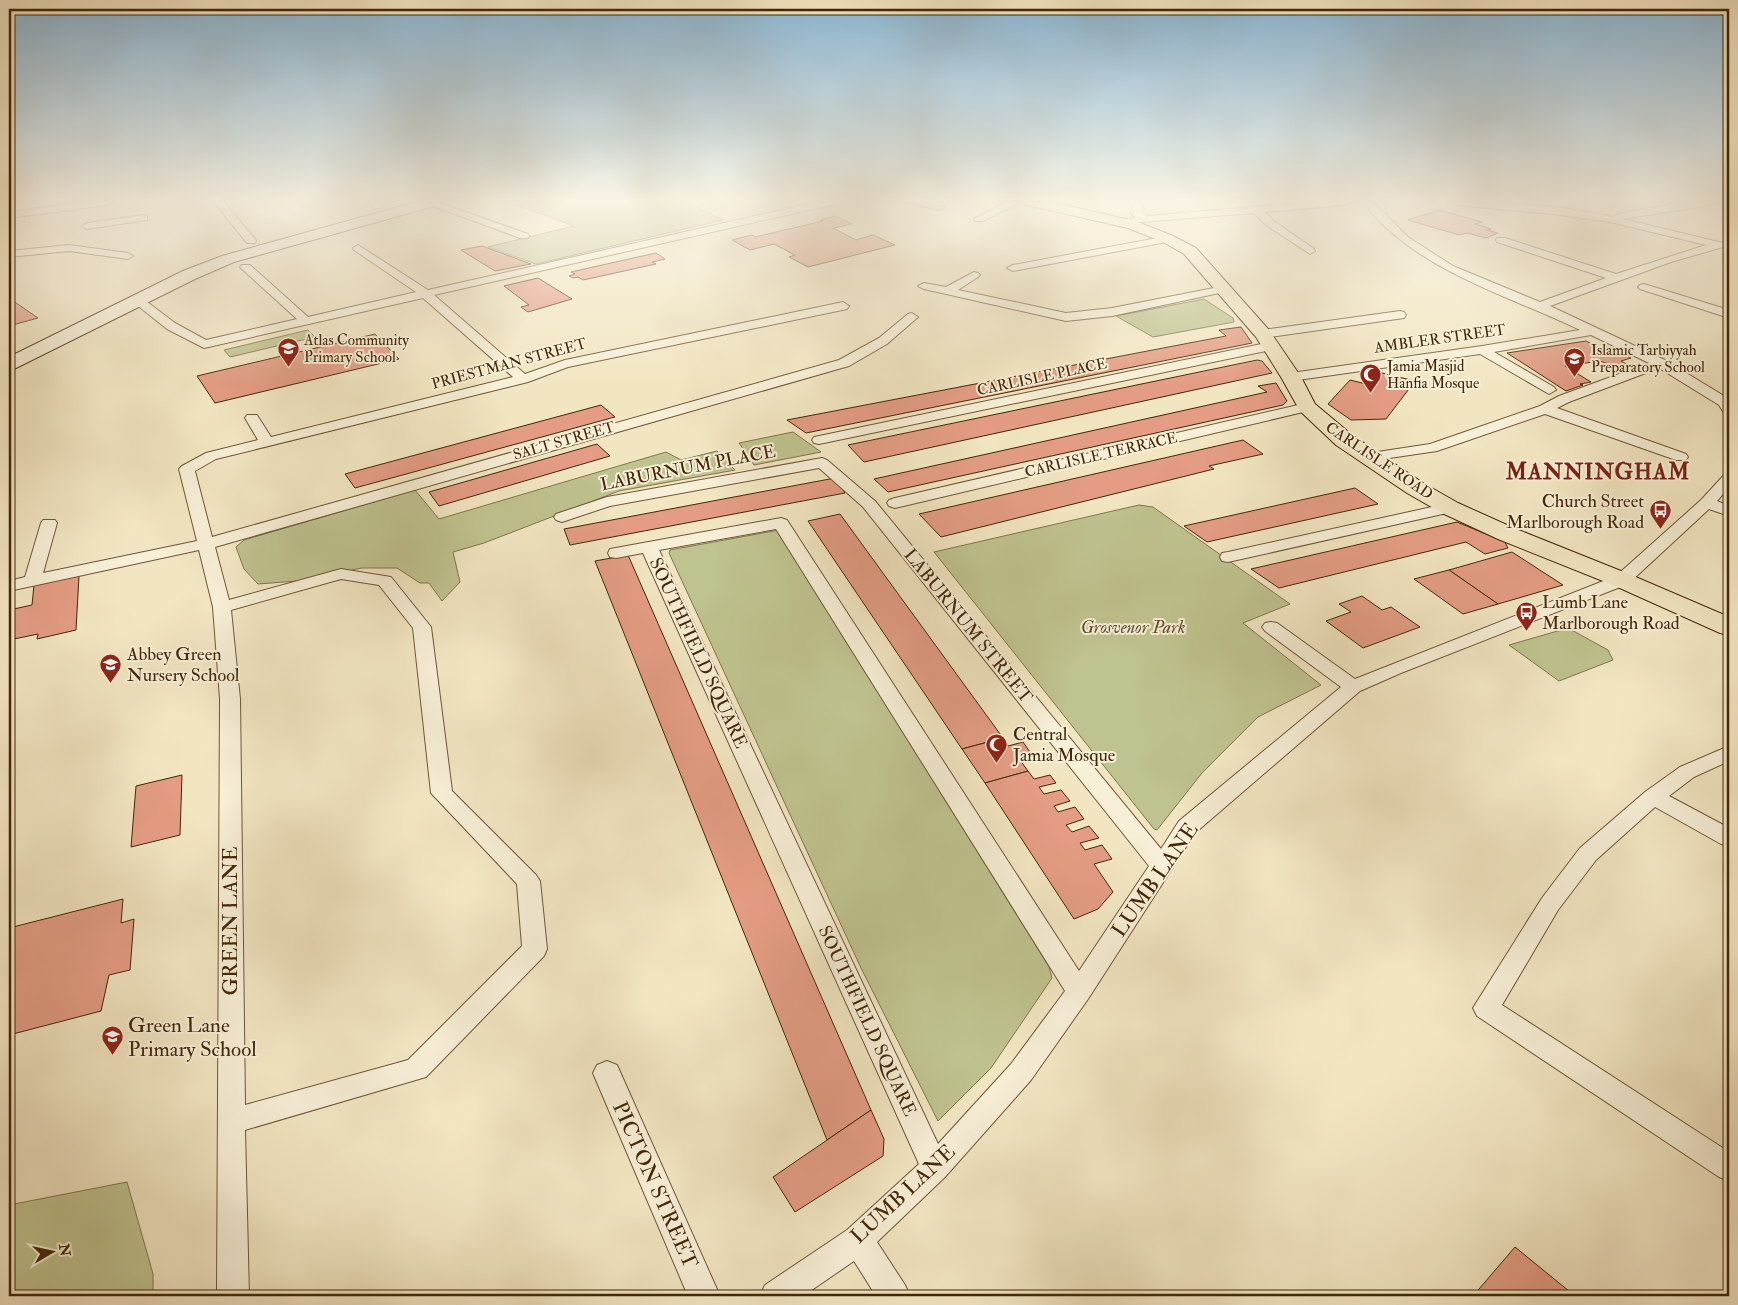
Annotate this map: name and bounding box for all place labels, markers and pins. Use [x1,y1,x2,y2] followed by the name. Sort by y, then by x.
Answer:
[303,331,409,367] place label: Atlas Community Primary School
[276,337,300,368] school or university icon: Atlas Community Primary School
[1591,341,1705,378] place label: Islamic Tarbiyyah Preparatory School
[1563,347,1587,378] school or university icon: Islamic Tarbiyyah Preparatory School
[1386,357,1479,393] place label: Jamia Masjid Hanfia Mosque
[1359,363,1383,394] mosque icon: Jamia Masjid Hanfia Mosque
[1506,490,1644,534] place label: Church Street Marlborough Road
[1648,499,1672,530] bus stop icon: Church Street Marlborough Road
[1542,591,1680,635] place label: Lumb Lane Marlborough Road
[1514,600,1538,631] bus stop icon: Lumb Lane Marlborough Road
[126,643,240,687] place label: Abbey Green Nursery School
[99,652,123,683] school or university icon: Abbey Green Nursery School
[1012,723,1116,767] place label: Central Jamia Mosque
[985,732,1009,763] mosque icon: Central Jamia Mosque
[128,1012,257,1063] place label: Green Lane Primary School
[100,1025,124,1056] school or university icon: Green Lane Primary School

